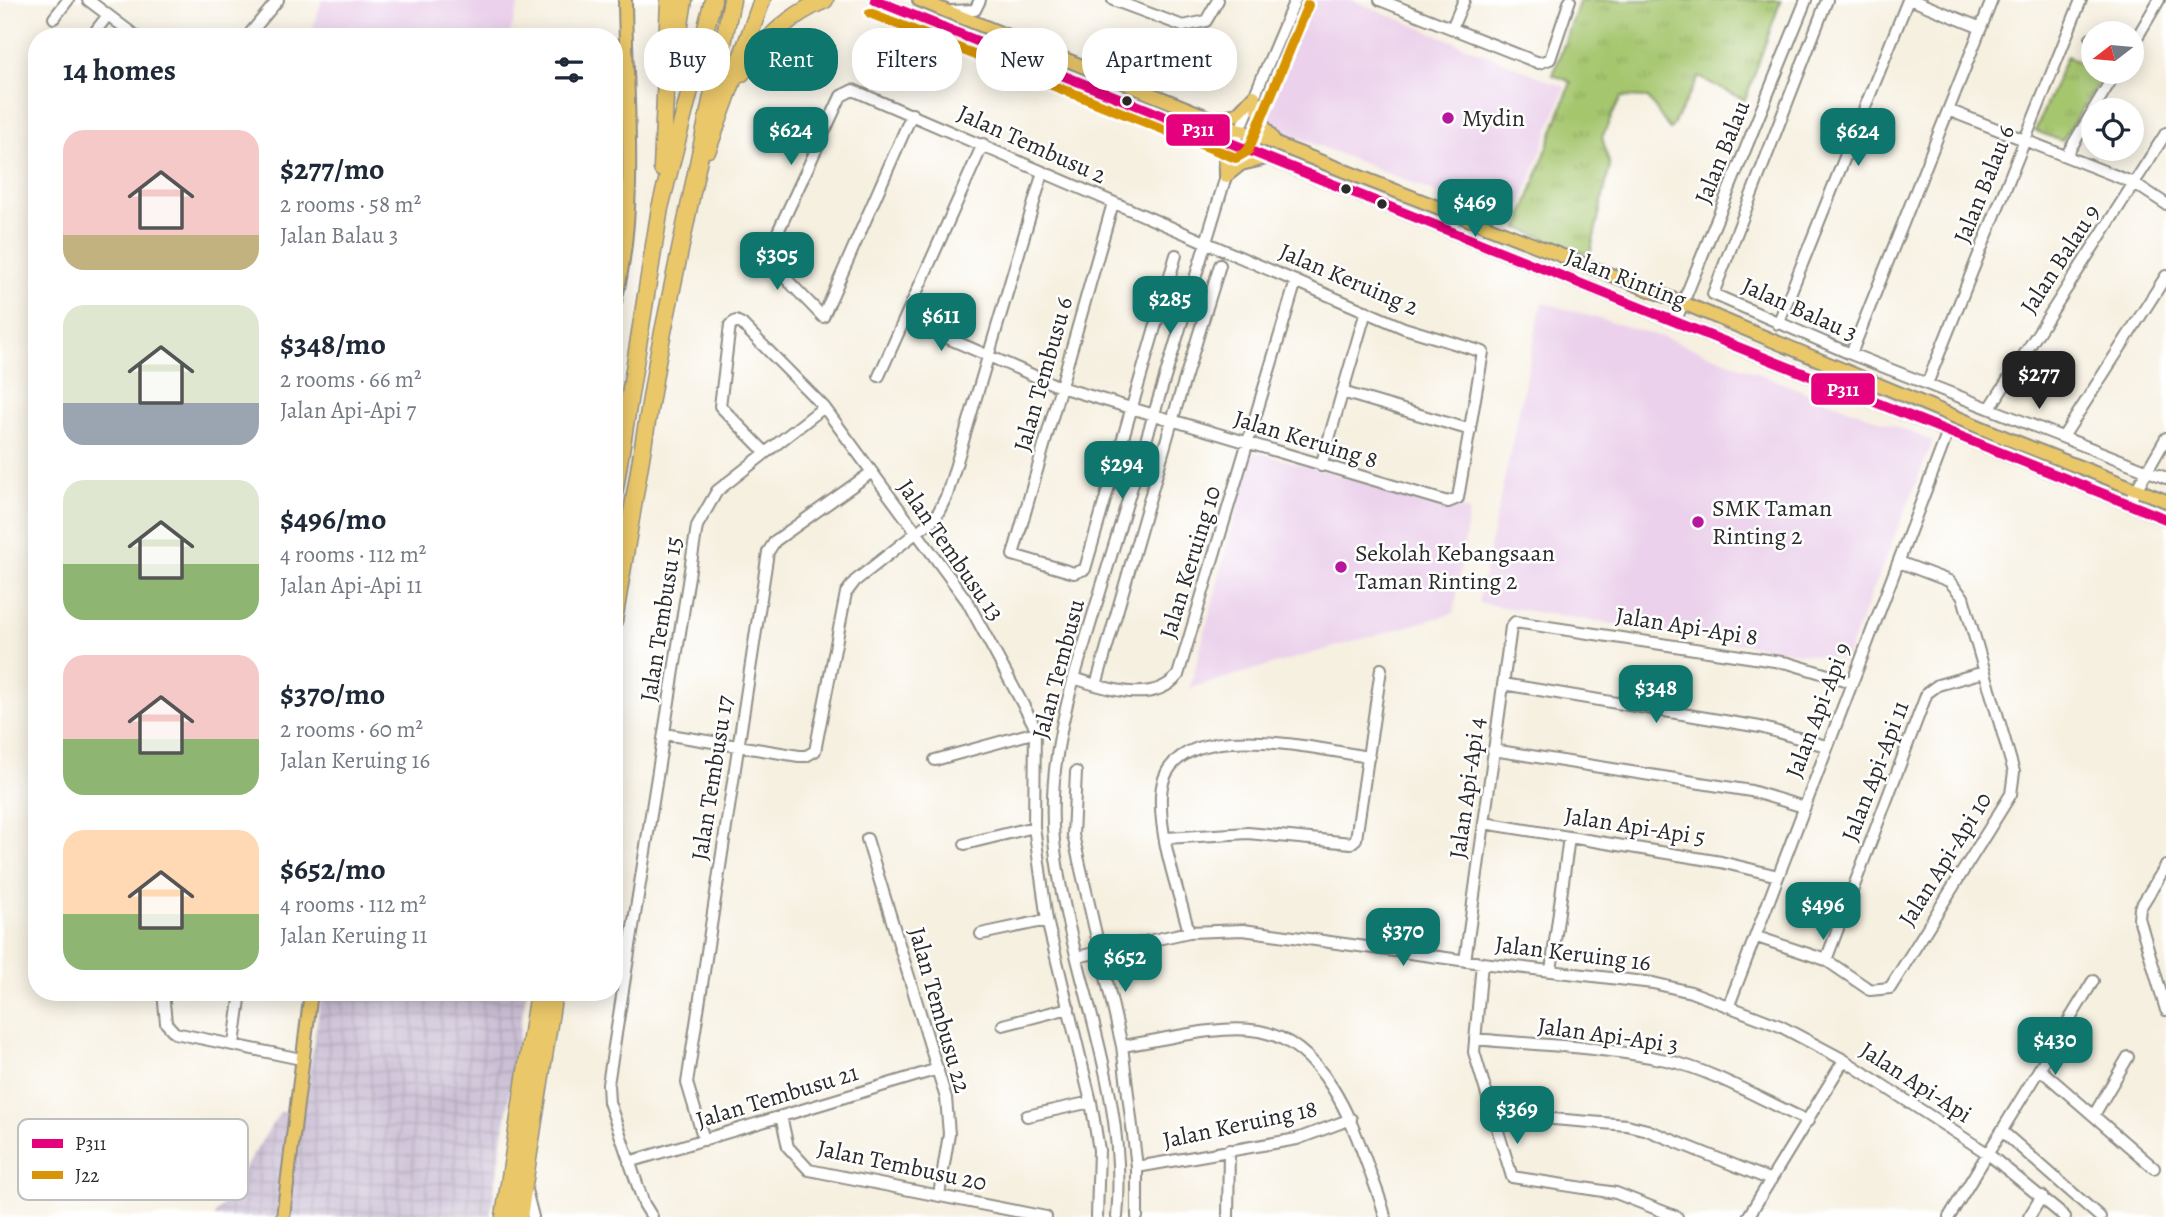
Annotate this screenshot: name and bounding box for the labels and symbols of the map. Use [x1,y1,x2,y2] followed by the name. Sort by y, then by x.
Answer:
[2081,21,2144,84] north arrow
[1120,94,1134,108] unlabelled marker
[1687,96,1757,208] street label: Jalan Balau
[953,97,1111,191] street label: Jalan Tembusu 2
[1462,102,1525,134] place label: Mydin
[750,108,832,167] pin: $624
[1817,108,1899,168] pin: $624
[1440,110,1456,126] marker: Mydin
[1165,113,1231,147] line badge: P311
[1182,117,1215,143] text: P311
[1946,120,2022,248] street label: Jalan Balau 6
[1434,180,1516,239] pin: $469
[1339,182,1353,196] unlabelled marker
[1375,197,1389,211] unlabelled marker
[2013,198,2107,320] street label: Jalan Balau 9
[736,232,818,292] pin: $305
[1274,235,1424,323] street label: Jalan Keruing 2
[1561,240,1691,316] street label: Jalan Rinting
[1737,269,1863,349] street label: Jalan Balau 3
[1129,276,1211,336] pin: $285
[1006,293,1080,455] street label: Jalan Tembusu 6
[900,294,982,353] pin: $611
[1998,352,2080,411] pin: $277
[1810,372,1876,406] line badge: P311
[1827,377,1860,403] text: P311
[1230,402,1382,476] street label: Jalan Keruing 8
[1081,442,1163,501] pin: $294
[890,473,1012,627] street label: Jalan Tembusu 13
[1152,482,1228,642] street label: Jalan Keruing 10
[1712,492,1832,552] place label: SMK Taman Rinting 2
[1690,514,1706,530] marker: SMK Taman Rinting 2
[632,534,690,704] street label: Jalan Tembusu 15
[1355,537,1555,597] place label: Sekolah Kebangsaan Taman Rinting 2
[1333,559,1349,575] marker: Sekolah Kebangsaan Taman Rinting 2
[1024,596,1092,742] street label: Jalan Tembusu
[1614,599,1760,653] street label: Jalan Api-Api 8
[1777,638,1859,782] street label: Jalan Api-Api 9
[1615,666,1697,725] pin: $348
[683,692,741,863] street label: Jalan Tembusu 17
[1833,696,1917,846] street label: Jalan Api-Api 11
[1441,715,1493,861] street label: Jalan Api-Api 4
[1891,786,1999,932] street label: Jalan Api-Api 10
[1562,799,1708,853] street label: Jalan Api-Api 5
[1782,883,1864,942] pin: $496
[1362,908,1444,968] pin: $370
[901,923,979,1097] street label: Jalan Tembusu 22
[1493,928,1653,978] street label: Jalan Keruing 16
[1084,934,1166,994] pin: $652
[1536,1009,1680,1061] street label: Jalan Api-Api 3
[2014,1018,2096,1077] pin: $430
[1854,1034,1978,1130] street label: Jalan Api-Api
[692,1056,862,1136] street label: Jalan Tembusu 21
[1476,1086,1558,1146] pin: $369
[1160,1092,1320,1156] street label: Jalan Keruing 18
[18,1119,248,1200] legend
[75,1131,107,1157] text: P311
[814,1131,990,1199] street label: Jalan Tembusu 20
[75,1163,99,1189] text: J22

